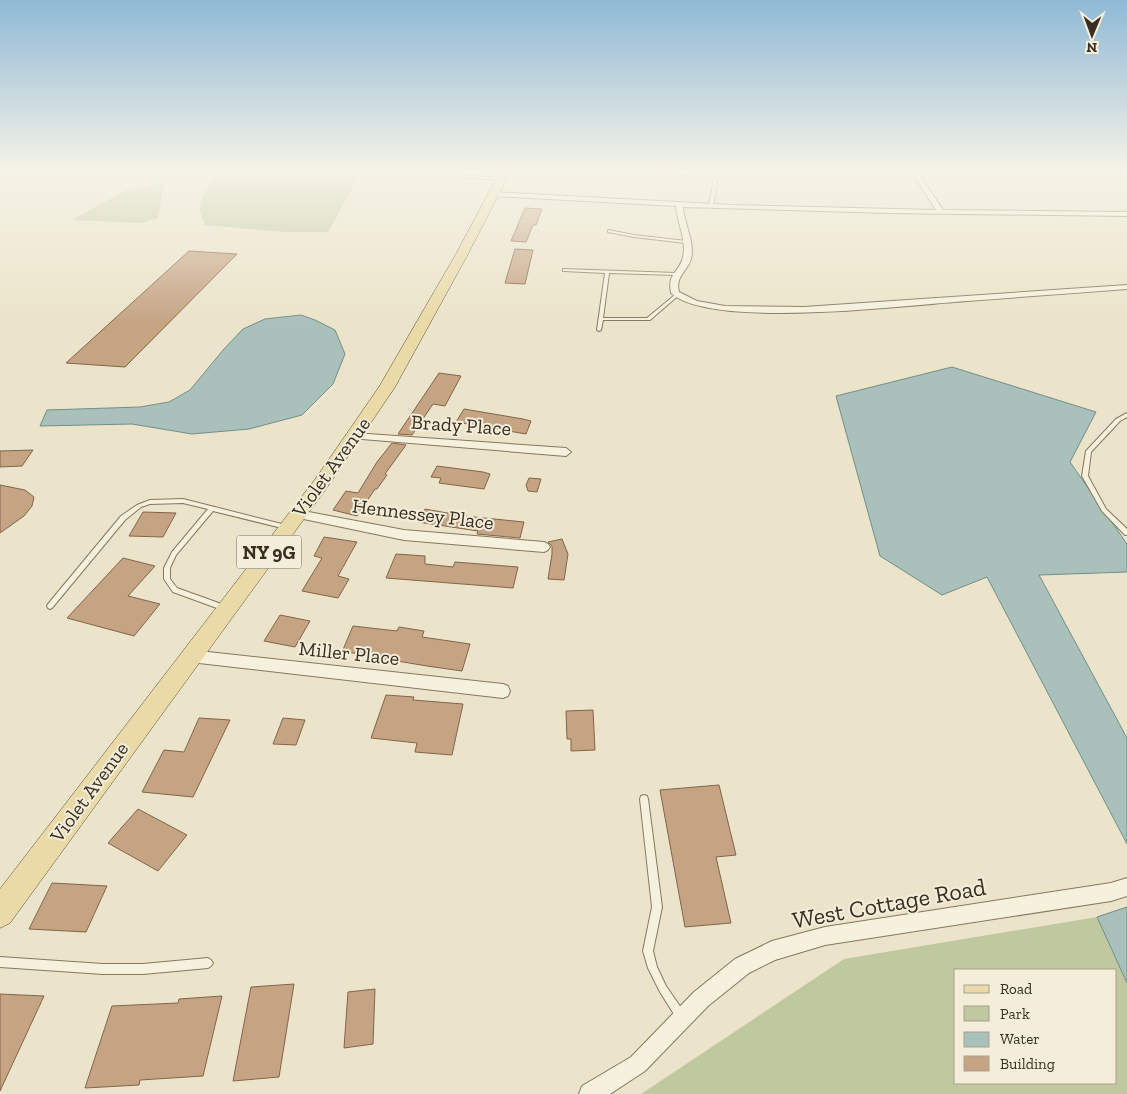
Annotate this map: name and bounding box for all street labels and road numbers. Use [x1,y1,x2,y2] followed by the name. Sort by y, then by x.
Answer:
[410,410,512,440] street label: Brady Place
[286,412,375,523] street label: Violet Avenue
[351,493,495,535] street label: Hennessey Place
[236,536,302,568] road number: NY 9G
[298,636,400,670] street label: Miller Place
[44,737,133,848] street label: Violet Avenue
[790,872,988,934] street label: West Cottage Road

